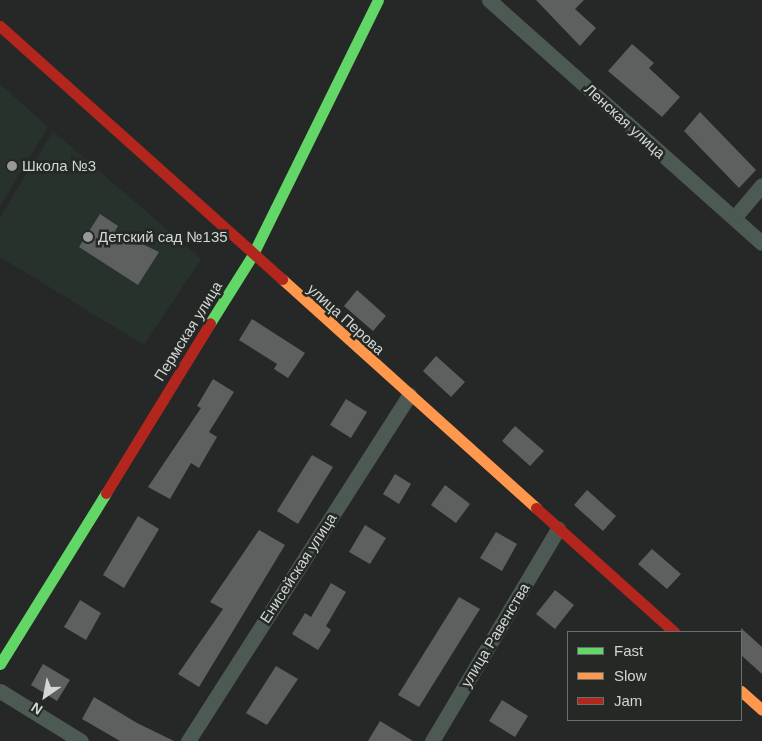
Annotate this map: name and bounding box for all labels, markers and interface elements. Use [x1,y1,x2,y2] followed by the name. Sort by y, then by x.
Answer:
[581,80,669,162] street label: Ленская улица
[22,157,96,175] place label: Школа №3
[6,160,18,172] marker: Школа №3
[98,228,228,246] place label: Детский сад №135
[82,231,94,243] marker: Детский сад №135
[150,278,226,384] street label: Пермская улица
[304,280,388,358] street label: улица Перова
[256,510,340,626] street label: Енисейская улица
[457,580,533,690] street label: улица Равенства
[567,631,742,721] legend
[614,642,643,659] text: Fast
[614,667,647,684] text: Slow
[20,671,70,721] north arrow
[614,692,642,709] text: Jam
[28,699,45,718] text: N

